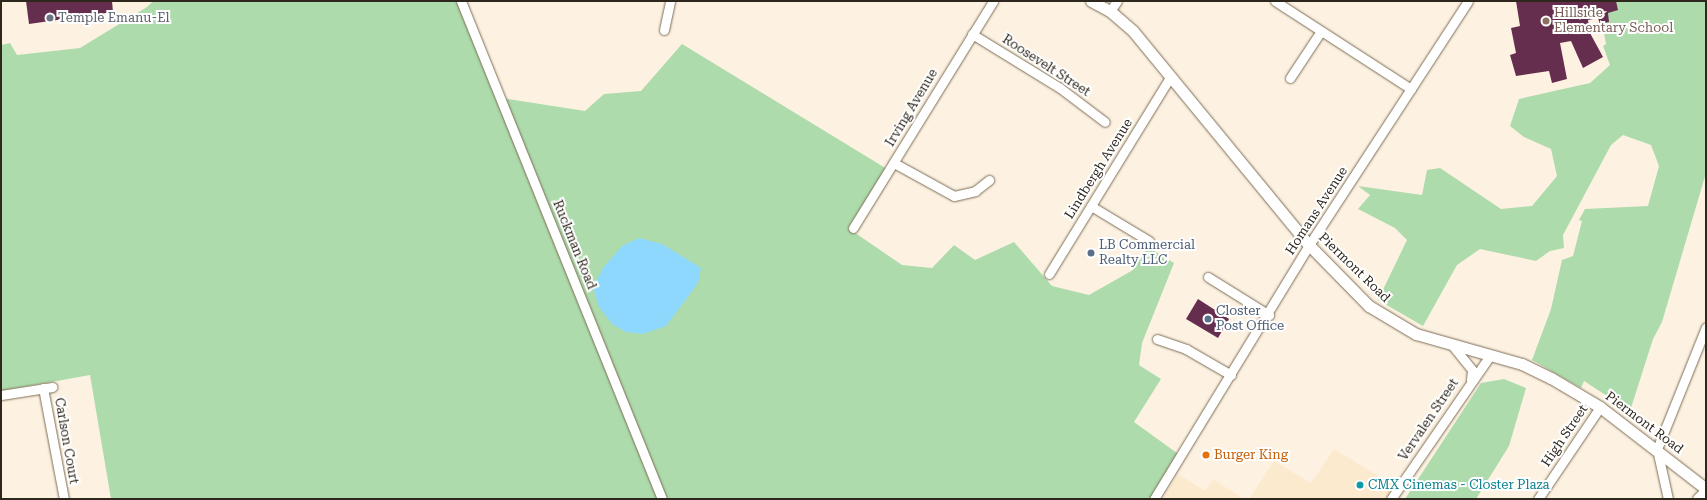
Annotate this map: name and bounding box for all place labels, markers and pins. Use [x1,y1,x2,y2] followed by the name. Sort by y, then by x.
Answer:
[1554,6,1673,37] place label: Hillside Elementary School
[58,10,169,26] place label: Temple Emanu-El
[45,13,55,23] marker: Temple Emanu-El
[1541,16,1551,26] marker: Hillside Elementary School
[1099,238,1195,269] place label: LB Commercial Realty LLC
[1086,248,1096,258] marker: LB Commercial Realty LLC
[1216,304,1284,335] place label: Closter Post Office
[1203,314,1213,324] marker: Closter Post Office
[1214,447,1288,463] place label: Burger King
[1201,450,1211,460] marker: Burger King
[1368,477,1550,493] place label: CMX Cinemas - Closter Plaza
[1355,480,1365,490] marker: CMX Cinemas - Closter Plaza

